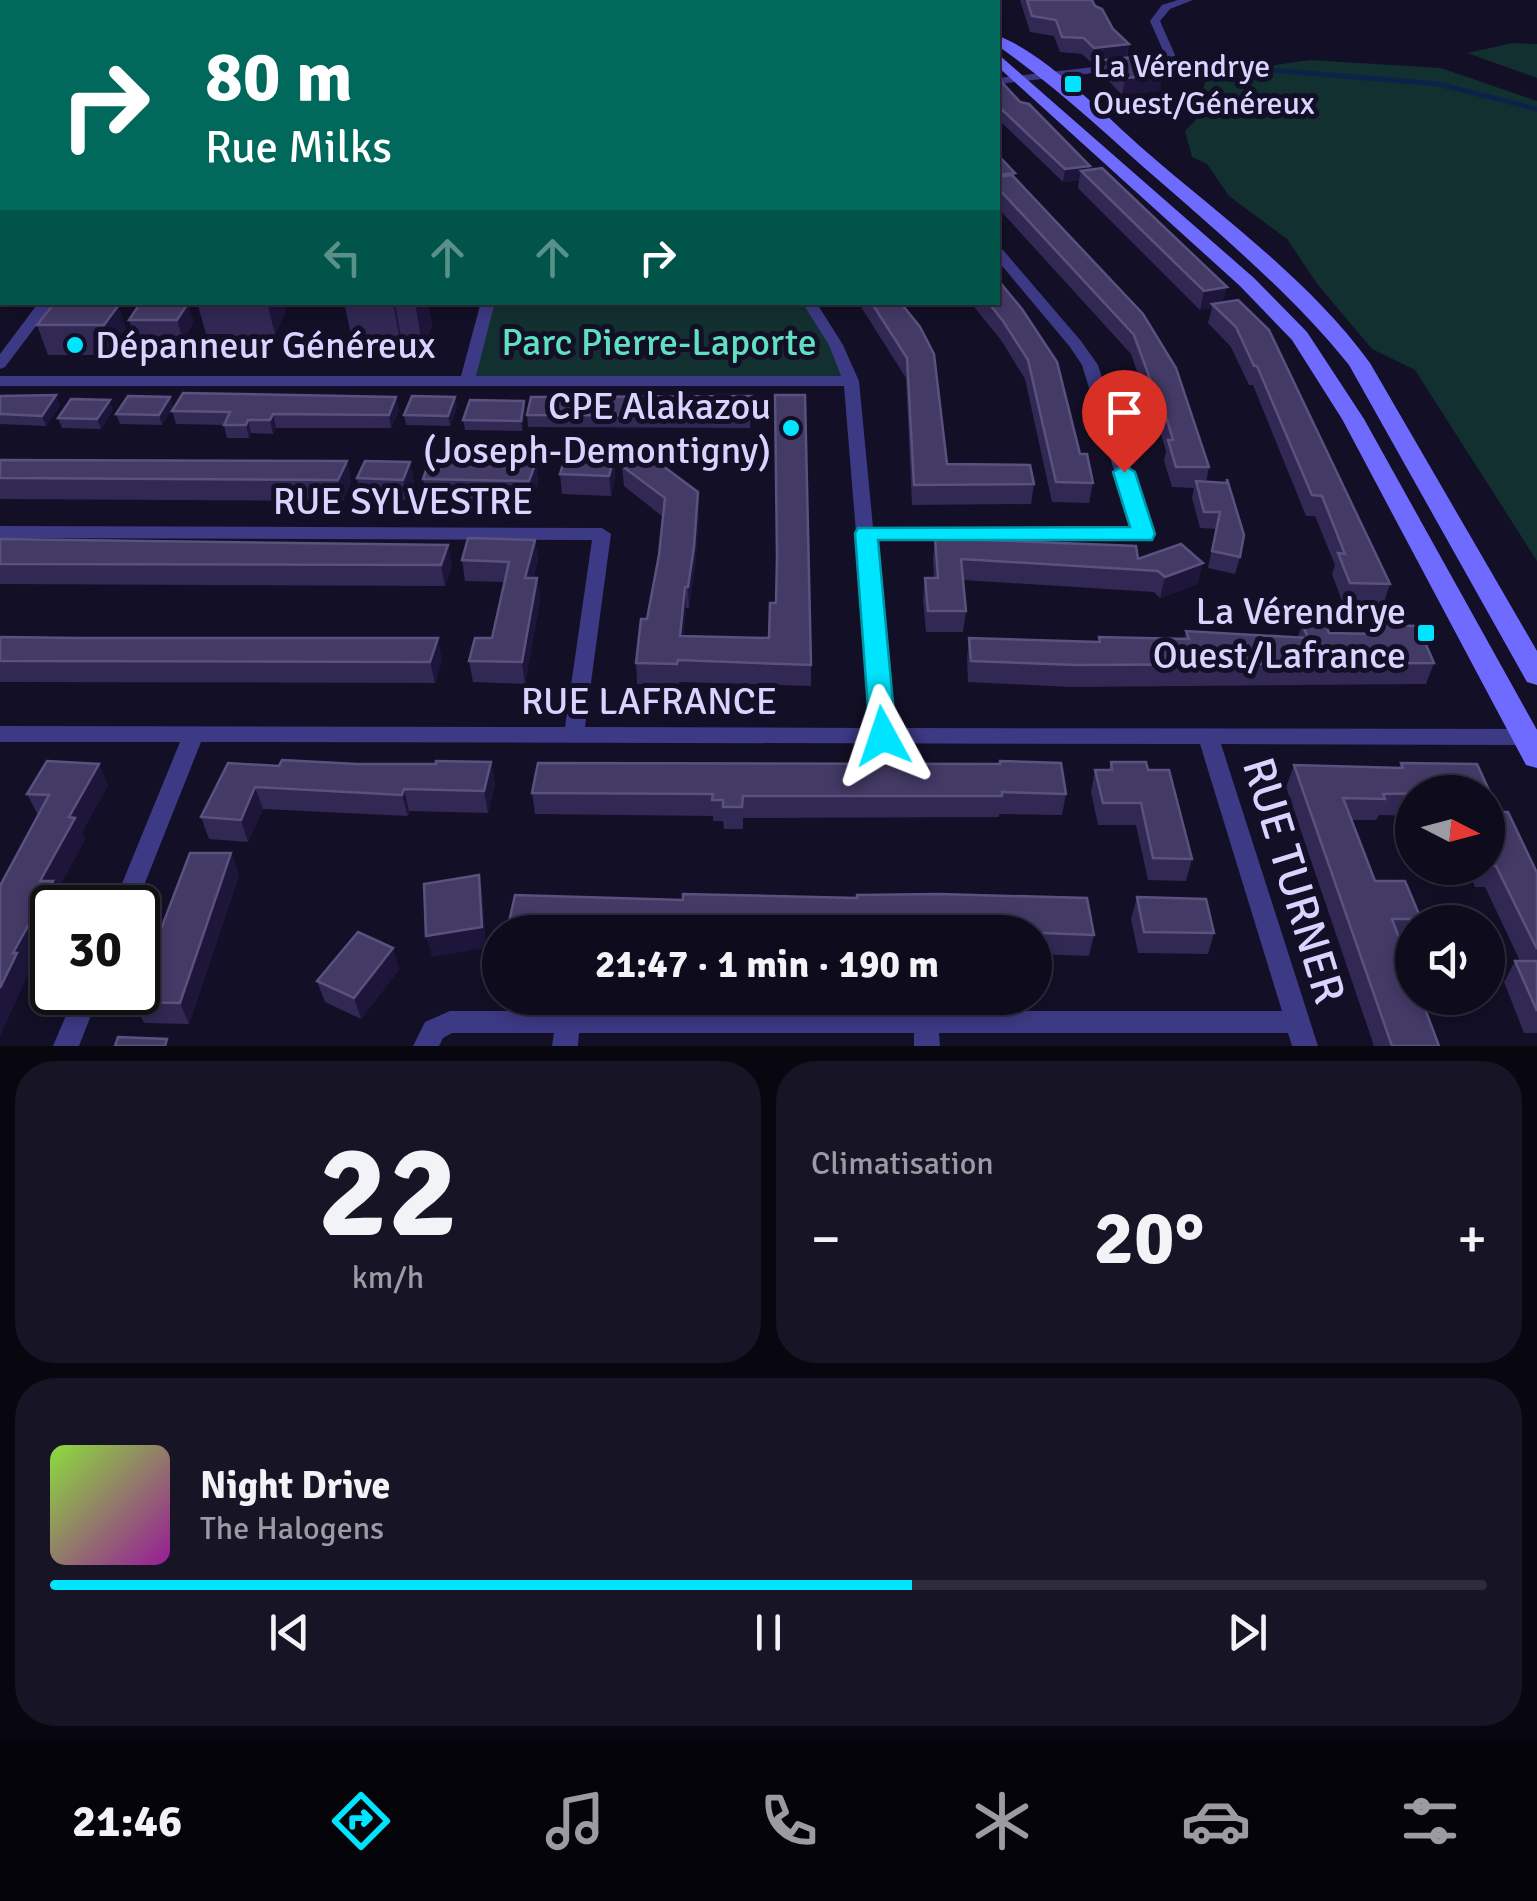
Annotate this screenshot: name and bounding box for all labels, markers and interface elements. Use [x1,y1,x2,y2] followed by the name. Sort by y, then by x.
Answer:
[205,34,353,120] text: 80 m
[40,40,170,170] icon: right
[1093,47,1315,123] place label: La Vérendrye Ouest/Généreux
[1062,73,1084,95] marker: La Vérendrye Ouest/Généreux
[205,120,392,175] text: Rue Milks
[315,230,370,285] icon: left
[420,230,475,285] icon: ahead
[525,230,580,285] icon: ahead
[630,230,685,285] icon: right
[501,319,817,366] park label: Parc Pierre-Laporte
[95,322,435,369] place label: Dépanneur Généreux
[64,334,86,356] marker: Dépanneur Généreux
[1082,370,1167,473] pin
[423,383,771,474] place label: CPE Alakazou (Joseph-Demontigny)
[1097,385,1152,440] icon: arrive
[780,417,802,439] marker: CPE Alakazou (Joseph-Demontigny)
[273,478,533,525] street label: RUE SYLVESTRE
[1153,588,1406,679] place label: La Vérendrye Ouest/Lafrance
[1415,622,1437,644] marker: La Vérendrye Ouest/Lafrance
[521,678,777,725] street label: RUE LAFRANCE
[831,684,935,788] position arrow
[1230,751,1357,1010] street label: RUE TURNER
[1395,775,1505,885] north arrow
[1395,775,1505,1015] map controls
[30,885,160,1015] speed limit sign: 30
[1395,905,1505,1015] button: sound
[595,941,939,988] text: 21:47 · 1 min · 190 m
[318,1113,458,1273] text: 22
[811,1144,994,1183] text: Climatisation
[1094,1192,1205,1285] text: 20°
[811,1205,841,1273] text: −
[1457,1205,1487,1273] text: +
[352,1258,424,1297] text: km/h
[200,1462,390,1509] text: Night Drive
[200,1509,384,1548] text: The Halogens
[262,1605,317,1660] icon: previous
[741,1605,796,1660] icon: pause
[1220,1605,1275,1660] icon: next
[326,1786,396,1856] icon: directions
[540,1786,610,1856] icon: music
[754,1786,824,1856] icon: phone
[967,1786,1037,1856] icon: climate
[1181,1786,1251,1856] icon: car
[1395,1786,1465,1856] icon: filters
[72,1794,182,1849] text: 21:46

